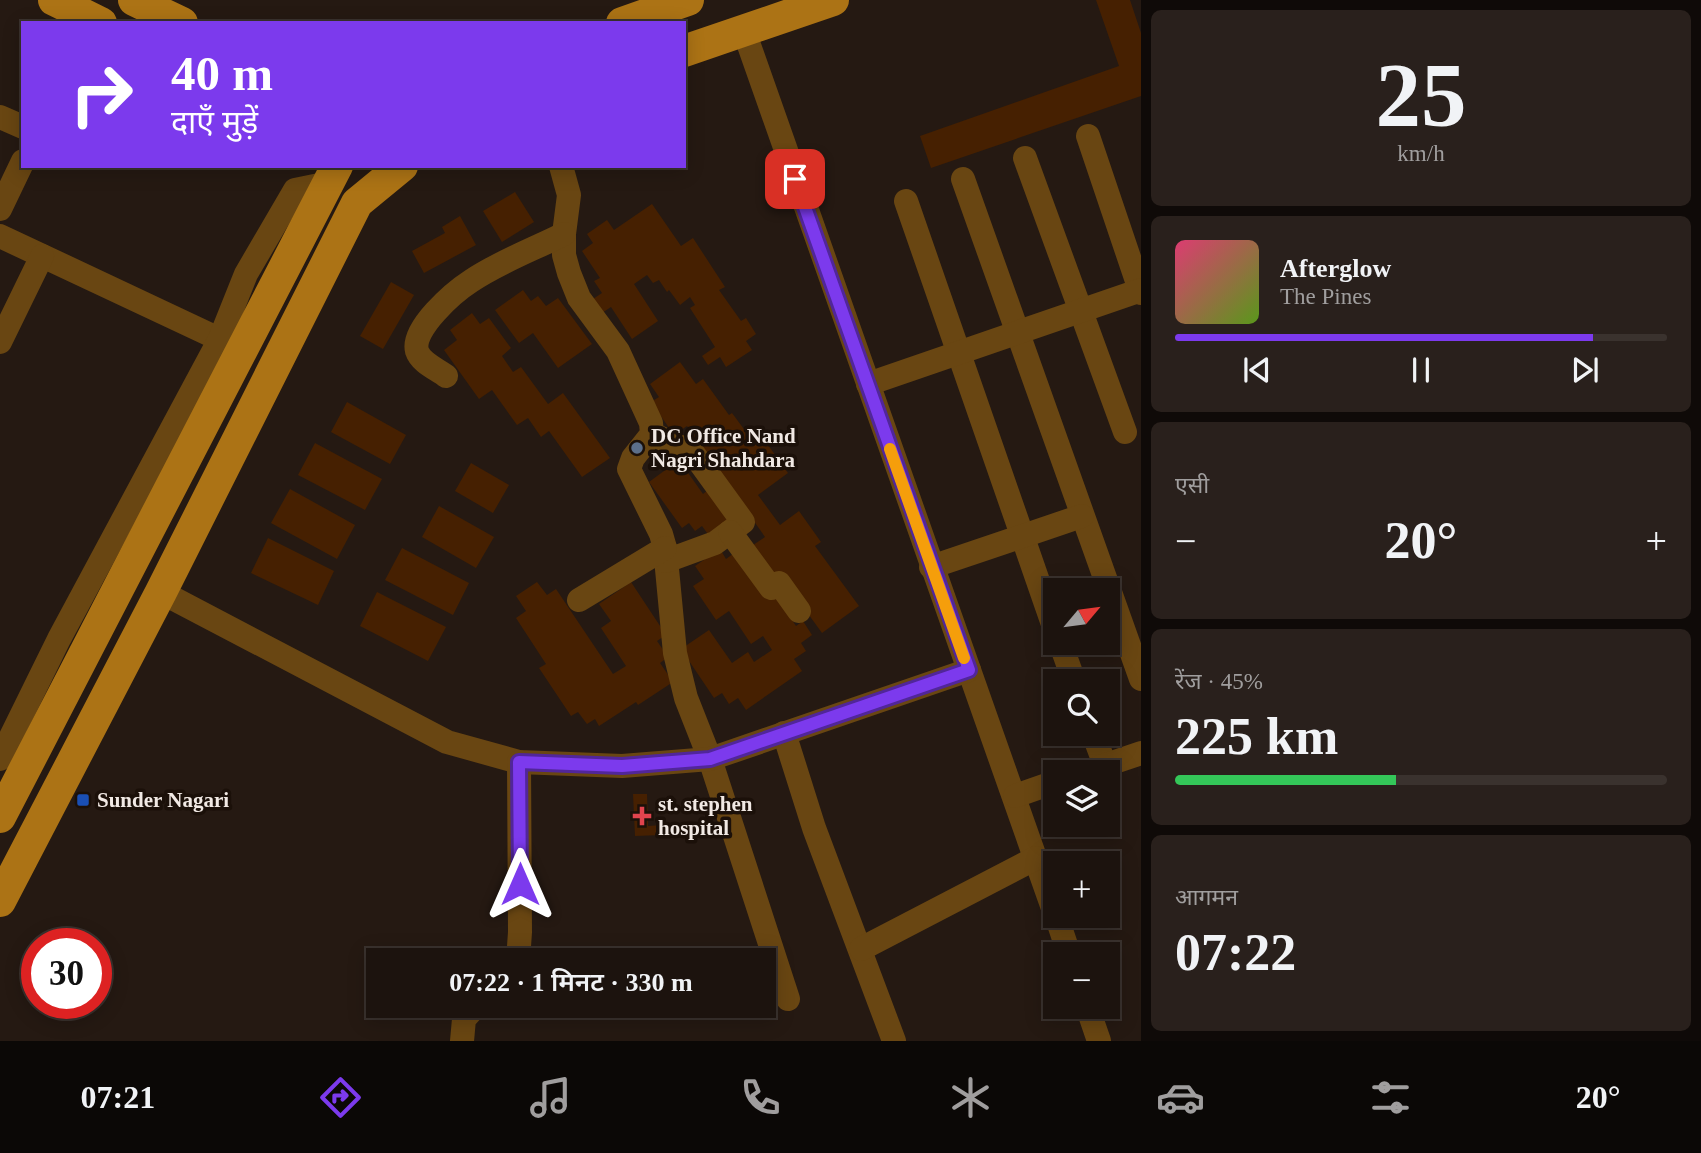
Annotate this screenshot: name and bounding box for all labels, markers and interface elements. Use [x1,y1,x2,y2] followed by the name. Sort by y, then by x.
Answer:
[1376,45,1467,146] text: 25
[171,46,273,101] text: 40 m
[56,49,147,140] icon: right
[171,104,258,140] text: दाएँ मुड़ें
[1397,141,1445,166] text: km/h
[765,149,825,209] pin
[776,160,814,198] icon: arrive
[1280,254,1391,283] text: Afterglow
[1280,284,1371,309] text: The Pines
[1238,351,1276,389] icon: previous
[1402,351,1440,389] icon: pause
[1566,351,1604,389] icon: next
[651,424,796,472] place label: DC Office Nand Nagri Shahdara
[629,440,645,456] marker: DC Office Nand Nagri Shahdara
[1175,473,1209,498] text: एसी
[1385,512,1457,569] text: 20°
[1175,520,1196,562] text: −
[1646,520,1667,562] text: +
[1043,578,1120,654] north arrow
[1043,578,1120,1019] map controls
[1043,669,1120,746] button: search
[1175,669,1263,694] text: रेंज · 45%
[1175,708,1338,765] text: 225 km
[1043,760,1120,837] button: layers
[97,788,229,812] place label: Sunder Nagari
[75,792,91,808] marker: Sunder Nagari
[658,792,753,840] place label: st. stephen hospital
[632,806,652,826] marker: st. stephen hospital
[483,847,557,921] position arrow
[1043,851,1120,928] button: +
[1175,885,1238,910] text: आगमन
[1175,924,1296,981] text: 07:22
[21,928,112,1019] speed limit sign: 30
[1043,942,1120,1019] button: −
[449,968,693,997] text: 07:22 · 1 मिनट · 330 m
[316,1073,365,1122] icon: directions
[526,1073,575,1122] icon: music
[736,1073,785,1122] icon: phone
[946,1073,995,1122] icon: climate
[1156,1073,1205,1122] icon: car
[1366,1073,1415,1122] icon: filters
[80,1079,155,1115] text: 07:21
[1576,1079,1620,1115] text: 20°

